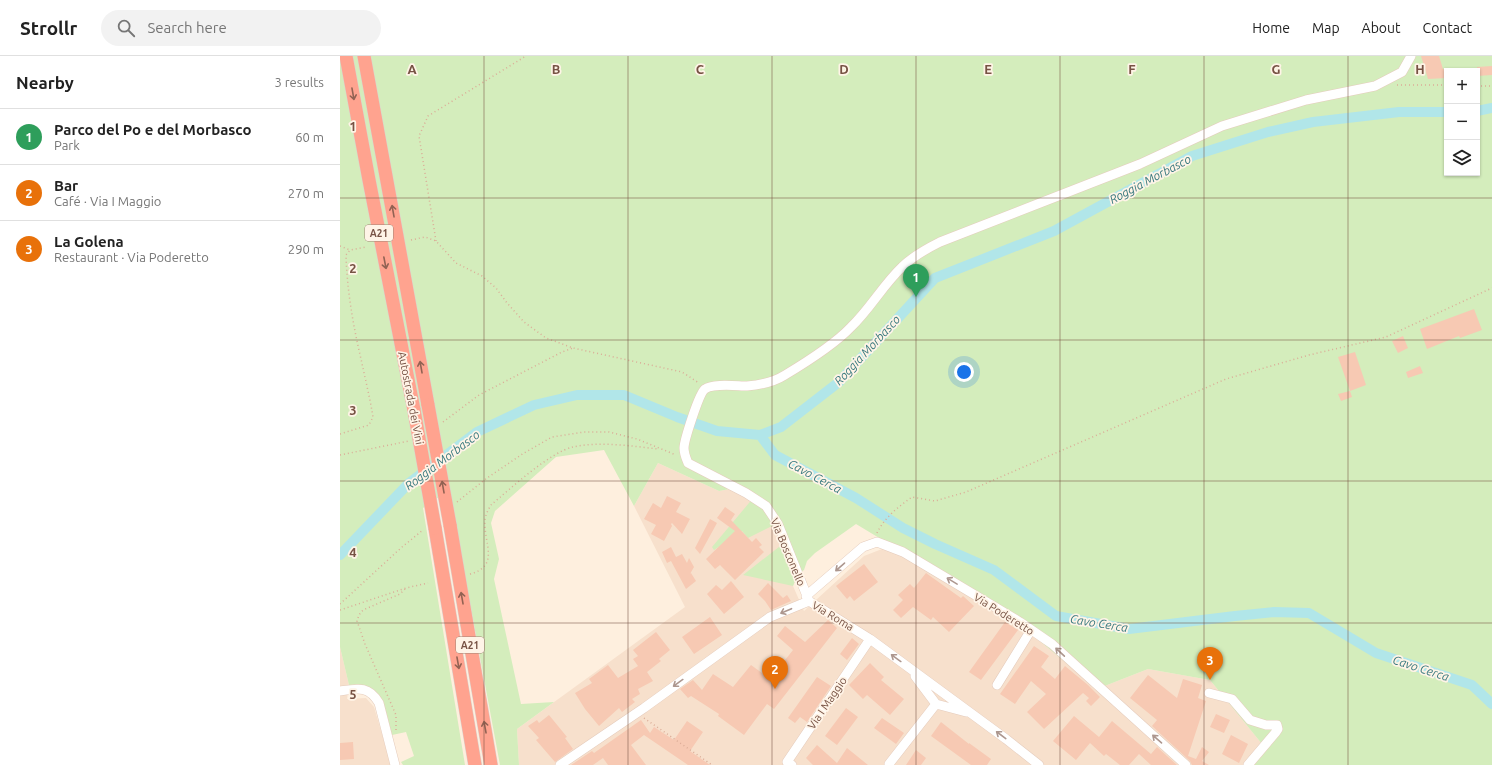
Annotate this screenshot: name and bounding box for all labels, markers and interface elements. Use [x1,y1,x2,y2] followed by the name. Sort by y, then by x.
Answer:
[101,10,381,46] search box
[20,17,77,39] text: Strollr
[115,17,137,39] icon: search
[147,19,227,36] text: Search here
[1252,20,1290,36] text: Home
[1312,20,1340,36] text: Map
[1362,20,1401,36] text: About
[1423,20,1472,36] text: Contact
[407,62,417,76] text: A
[552,62,561,76] text: B
[696,62,705,76] text: C
[839,62,849,76] text: D
[984,62,992,76] text: E
[1128,62,1136,76] text: F
[1272,62,1281,76] text: G
[1415,62,1425,76] text: H
[1444,68,1480,176] map controls
[1444,68,1480,104] button: +
[16,73,74,92] text: Nearby
[274,75,324,89] text: 3 results
[349,87,357,100] one-way arrow
[1444,104,1480,140] button: −
[349,119,357,133] text: 1
[54,121,251,138] text: Parco del Po e del Morbasco
[25,130,33,144] text: 1
[295,130,324,144] text: 60 m
[54,138,80,152] text: Park
[1444,140,1480,176] button: layers
[1107,152,1193,206] water label: Roggia Morbasco
[54,177,78,194] text: Bar
[25,186,33,200] text: 2
[288,186,324,200] text: 270 m
[54,194,161,208] text: Café · Via I Maggio
[389,205,397,218] one-way arrow
[365,225,393,241] road number: A21
[54,233,124,250] text: La Golena
[25,242,33,256] text: 3
[288,242,324,256] text: 290 m
[54,250,209,264] text: Restaurant · Via Poderetto
[381,256,389,269] one-way arrow
[349,261,357,275] text: 2
[903,264,929,297] pin: 1
[831,312,903,387] water label: Roggia Morbasco
[396,351,426,445] street label: Autostrada dei Vini
[417,361,425,374] one-way arrow
[954,362,974,382] your location
[349,403,357,417] text: 3
[402,427,482,492] water label: Roggia Morbasco
[786,457,844,496] water label: Cavo Cerca
[439,481,447,494] one-way arrow
[768,516,808,588] street label: Via Bosconello
[349,545,357,559] text: 4
[835,562,846,571] one-way arrow
[946,577,958,585] one-way arrow
[972,591,1036,637] street label: Via Poderetto
[458,592,466,605] one-way arrow
[810,599,856,633] street label: Via Roma
[780,607,792,615] one-way arrow
[1069,612,1129,634] water label: Cavo Cerca
[456,637,484,653] road number: A21
[1197,647,1223,680] pin: 3
[1055,648,1065,657] one-way arrow
[1391,653,1451,683] water label: Cavo Cerca
[891,654,902,663] one-way arrow
[454,656,462,669] one-way arrow
[762,656,788,689] pin: 2
[805,675,849,731] street label: Via I Maggio
[673,679,684,688] one-way arrow
[349,687,357,701] text: 5
[480,720,488,733] one-way arrow
[996,731,1007,740] one-way arrow
[1152,735,1162,744] one-way arrow

